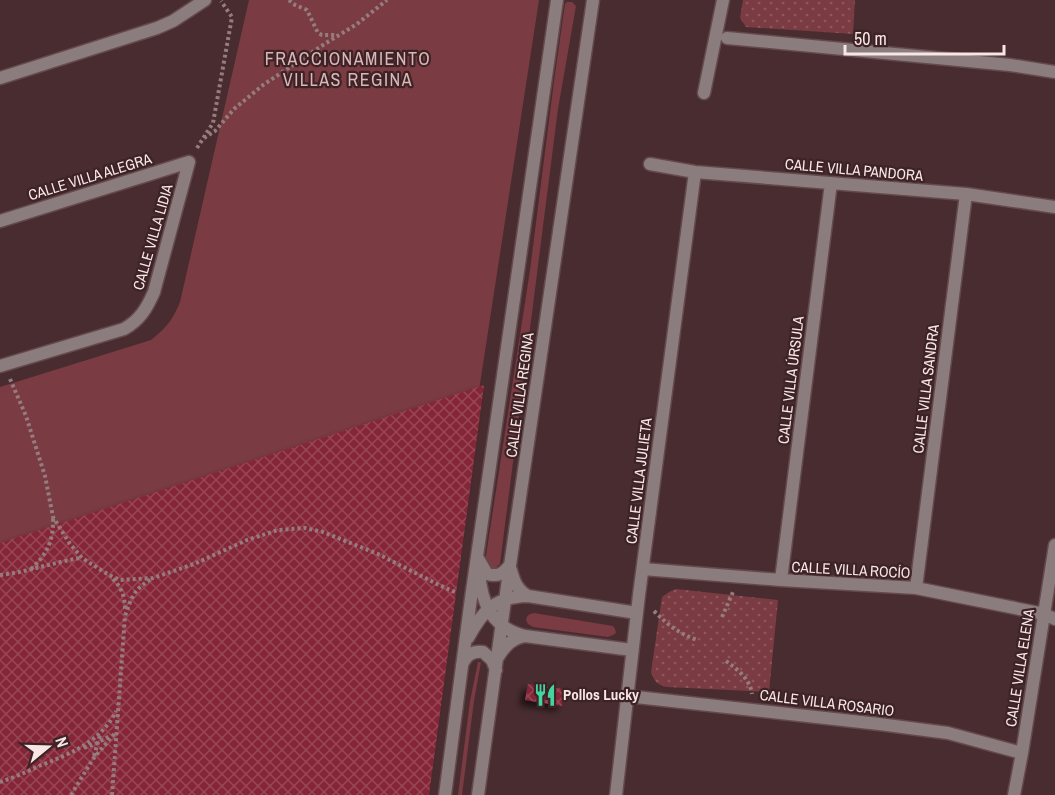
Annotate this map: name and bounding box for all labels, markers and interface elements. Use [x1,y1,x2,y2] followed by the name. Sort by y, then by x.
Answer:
[845,18,1004,56] scale bar
[854,26,887,51] text: 50 m
[265,46,431,92] district label: FRACCIONAMIENTO VILLAS REGINA
[26,148,155,205] street label: CALLE VILLA ALEGRA
[784,153,925,186] street label: CALLE VILLA PANDORA
[127,181,178,292] street label: CALLE VILLA LIDIA
[772,314,809,445] street label: CALLE VILLA ÚRSULA
[907,322,944,455] street label: CALLE VILLA SANDRA
[500,330,539,459] street label: CALLE VILLA REGINA
[620,416,657,545] street label: CALLE VILLA JULIETA
[791,556,911,583] street label: CALLE VILLA ROCÍO
[1000,607,1039,728] street label: CALLE VILLA ELENA
[532,682,558,708] restaurant icon: Pollos Lucky
[563,684,639,705] place label: Pollos Lucky
[759,684,896,721] street label: CALLE VILLA ROSARIO
[18,717,78,777] north arrow
[50,734,74,750] text: N

